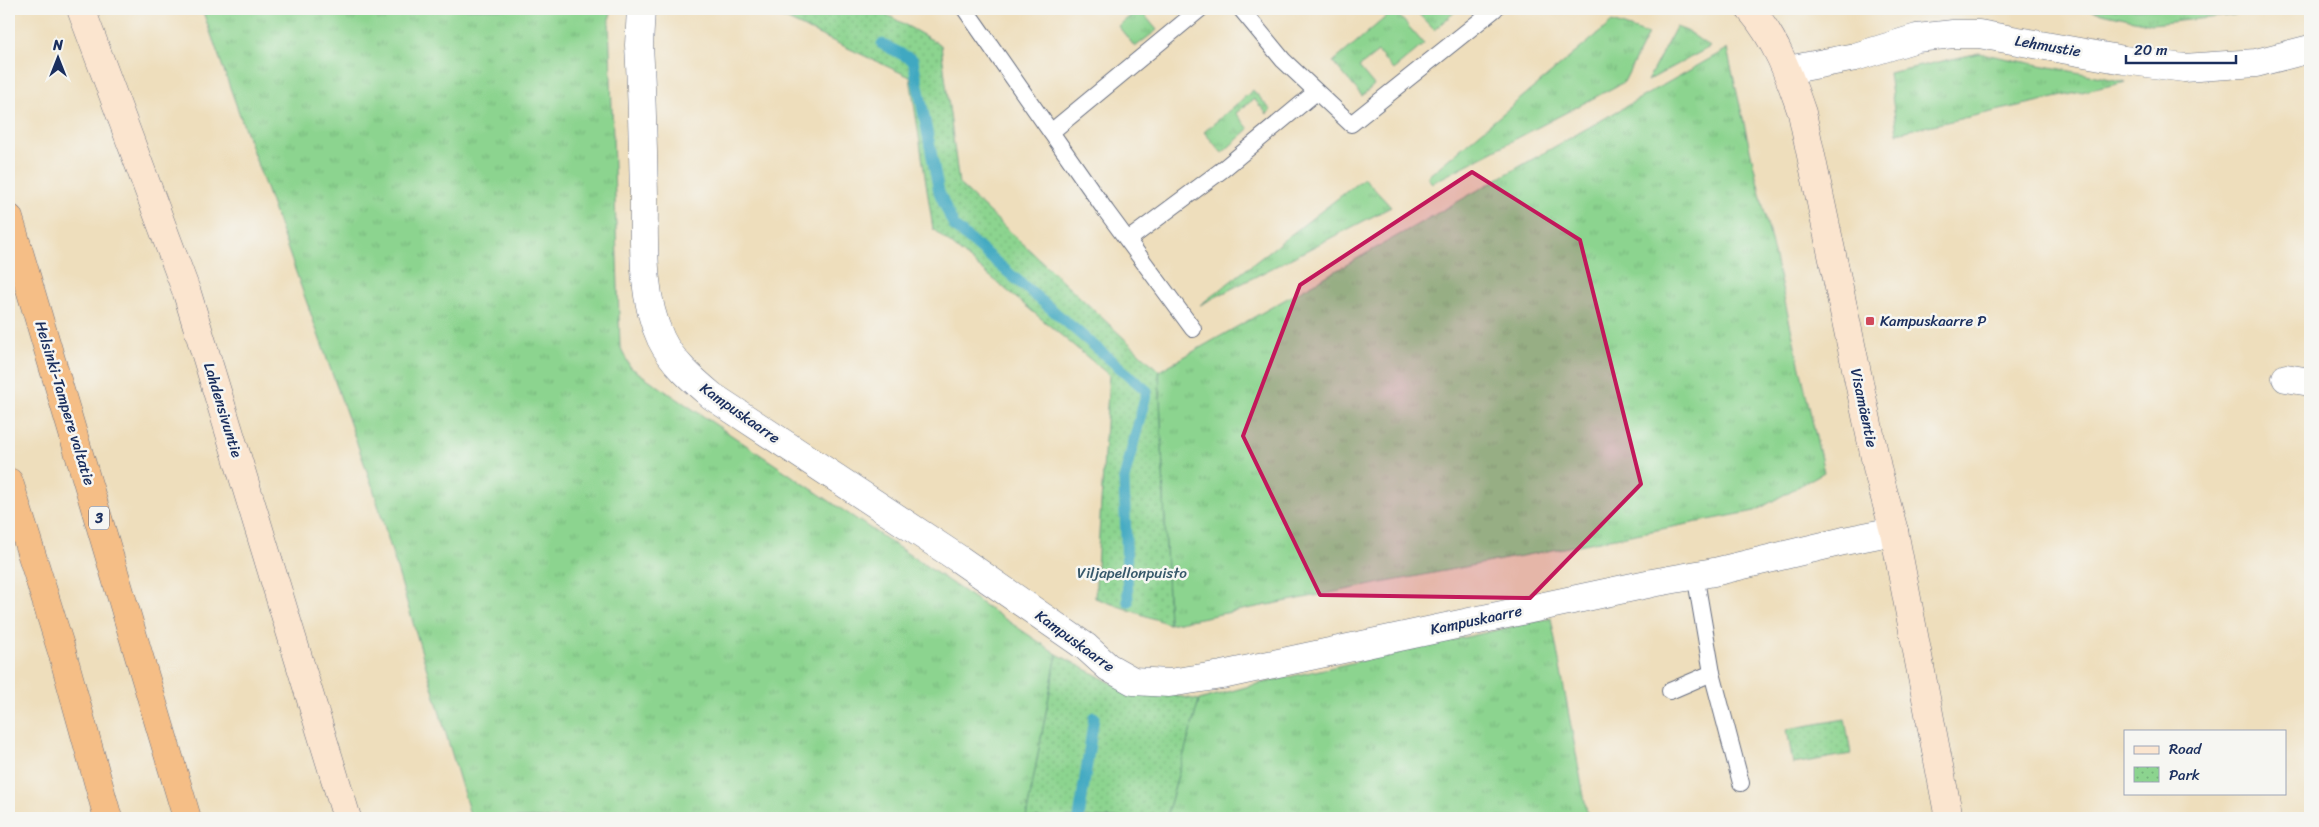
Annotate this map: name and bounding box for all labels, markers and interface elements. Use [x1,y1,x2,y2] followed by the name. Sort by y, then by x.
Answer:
[2013,27,2083,65] street label: Lehmustie
[32,32,82,82] north arrow
[2126,32,2236,64] scale bar
[52,33,63,58] text: N
[2134,37,2168,63] text: 20 m
[1880,308,1986,334] place label: Kampuskaarre P
[1864,315,1876,327] marker: Kampuskaarre P
[28,317,103,489] street label: Helsinki-Tampere valtatie
[196,359,250,461] street label: Lahdensivuntie
[1843,366,1885,450] street label: Visamäentie
[694,376,786,451] street label: Kampuskaarre
[89,506,109,530] road number: 3
[1077,560,1187,586] park label: Viljapellonpuisto
[1428,598,1525,642] street label: Kampuskaarre
[1030,603,1121,679] street label: Kampuskaarre
[2124,730,2286,794] legend
[2169,736,2202,762] text: Road
[2169,762,2200,788] text: Park

